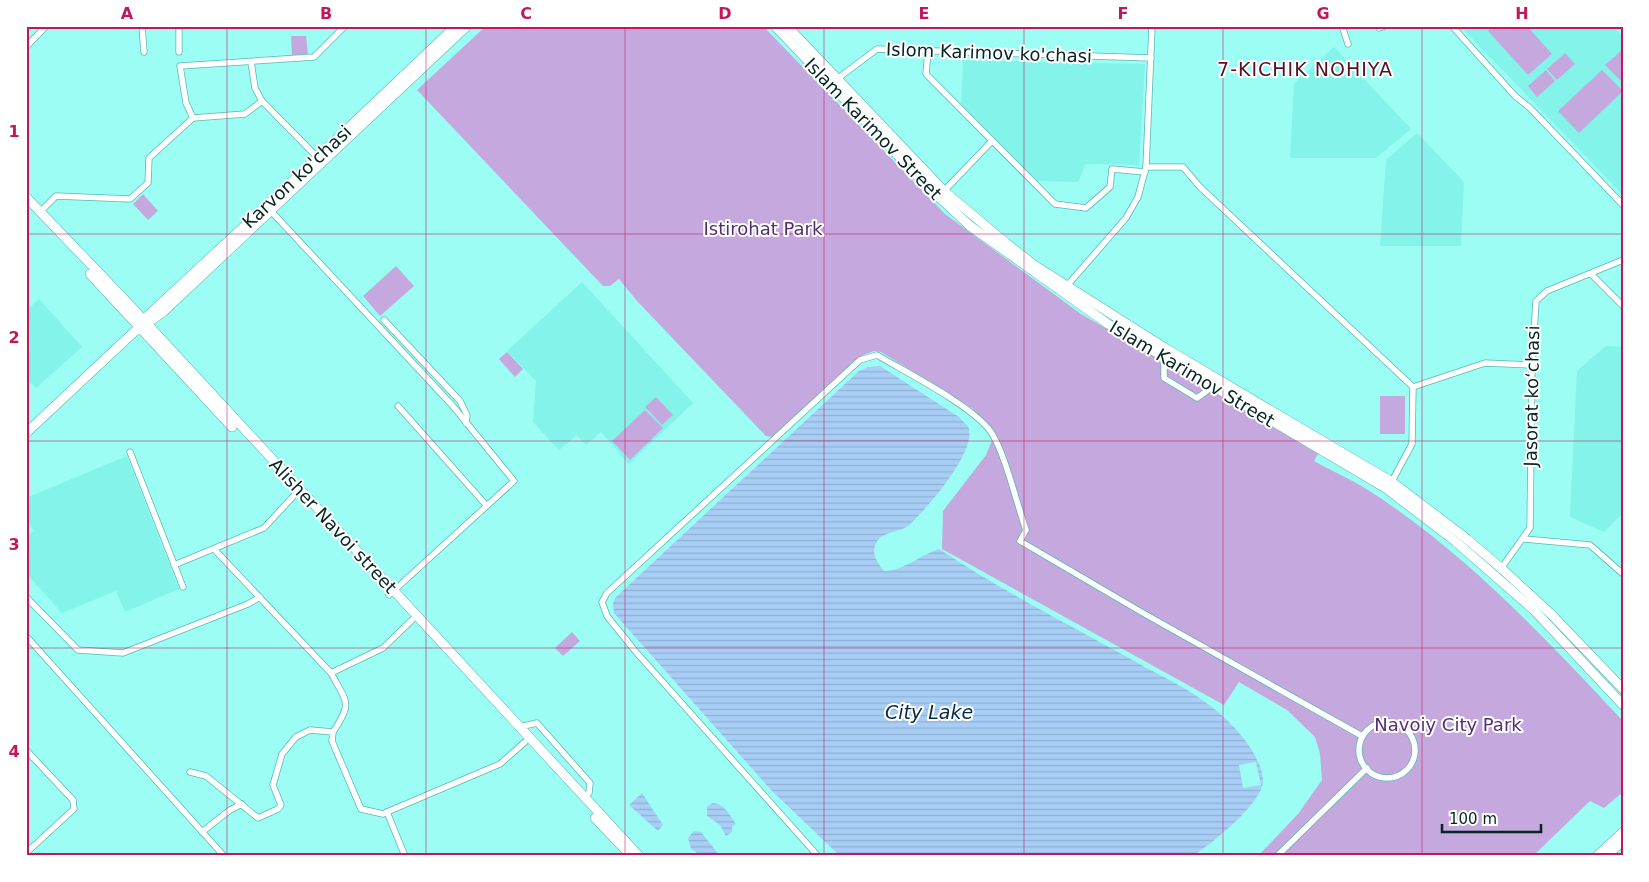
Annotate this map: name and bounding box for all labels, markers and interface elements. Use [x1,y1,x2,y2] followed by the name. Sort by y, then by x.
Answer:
[121,4,134,23] text: A
[320,4,332,23] text: B
[520,4,532,23] text: C
[718,4,732,23] text: D
[919,4,929,23] text: E
[1118,4,1128,23] text: F
[1316,4,1330,23] text: G
[1515,4,1529,23] text: H
[886,38,1092,67] street label: Islom Karimov ko'chasi
[800,54,946,204] street label: Islam Karimov Street
[1217,58,1393,80] district label: 7-KICHIK NOHIYA
[238,121,355,232] street label: Karvon ko'chasi
[8,122,20,141] text: 1
[704,218,823,239] park label: Istirohat Park
[1106,316,1278,431] street label: Islam Karimov Street
[1520,325,1543,468] street label: Jasorat ko‘chasi
[8,328,20,347] text: 2
[265,454,401,597] street label: Alisher Navoi street
[8,535,20,554] text: 3
[885,701,973,723] water label: City Lake
[1374,714,1522,735] park label: Navoiy City Park
[8,742,20,761] text: 4
[1442,802,1540,834] scale bar
[1449,810,1497,828] text: 100 m

